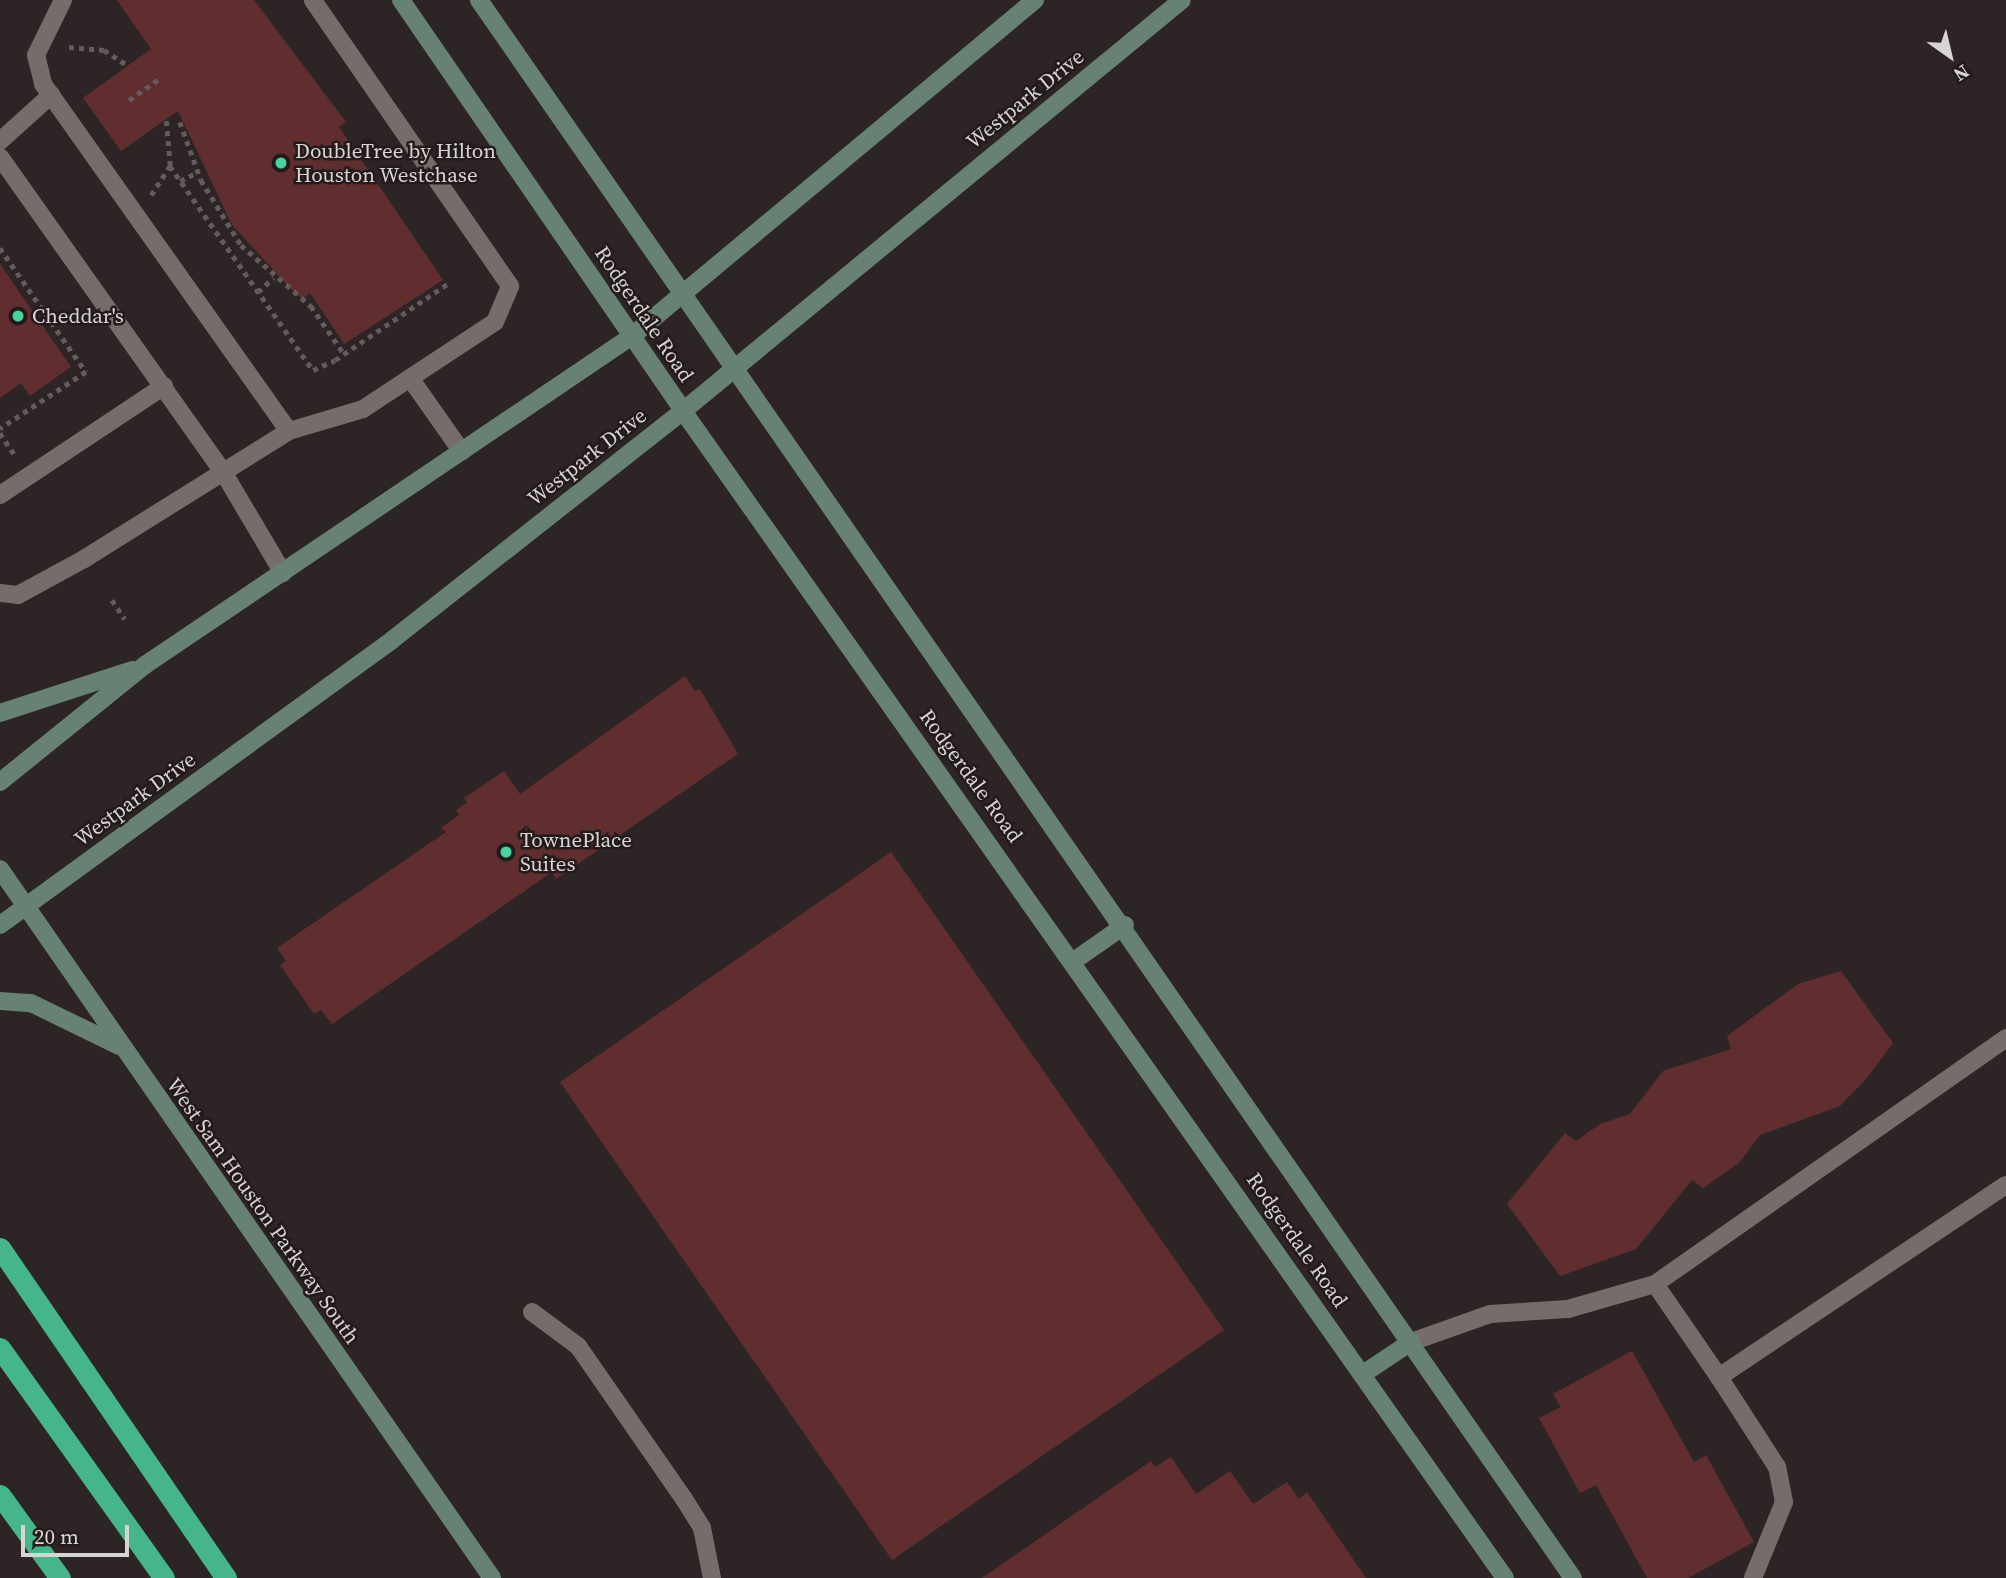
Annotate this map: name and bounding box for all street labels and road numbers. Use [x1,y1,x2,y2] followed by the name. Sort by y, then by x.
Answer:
[961,44,1089,154] street label: Westpark Drive
[589,241,699,387] street label: Rodgerdale Road
[523,403,651,511] street label: Westpark Drive
[914,704,1028,848] street label: Rodgerdale Road
[69,747,201,851] street label: Westpark Drive
[161,1073,365,1349] street label: West Sam Houston Parkway South
[1241,1168,1353,1312] street label: Rodgerdale Road

